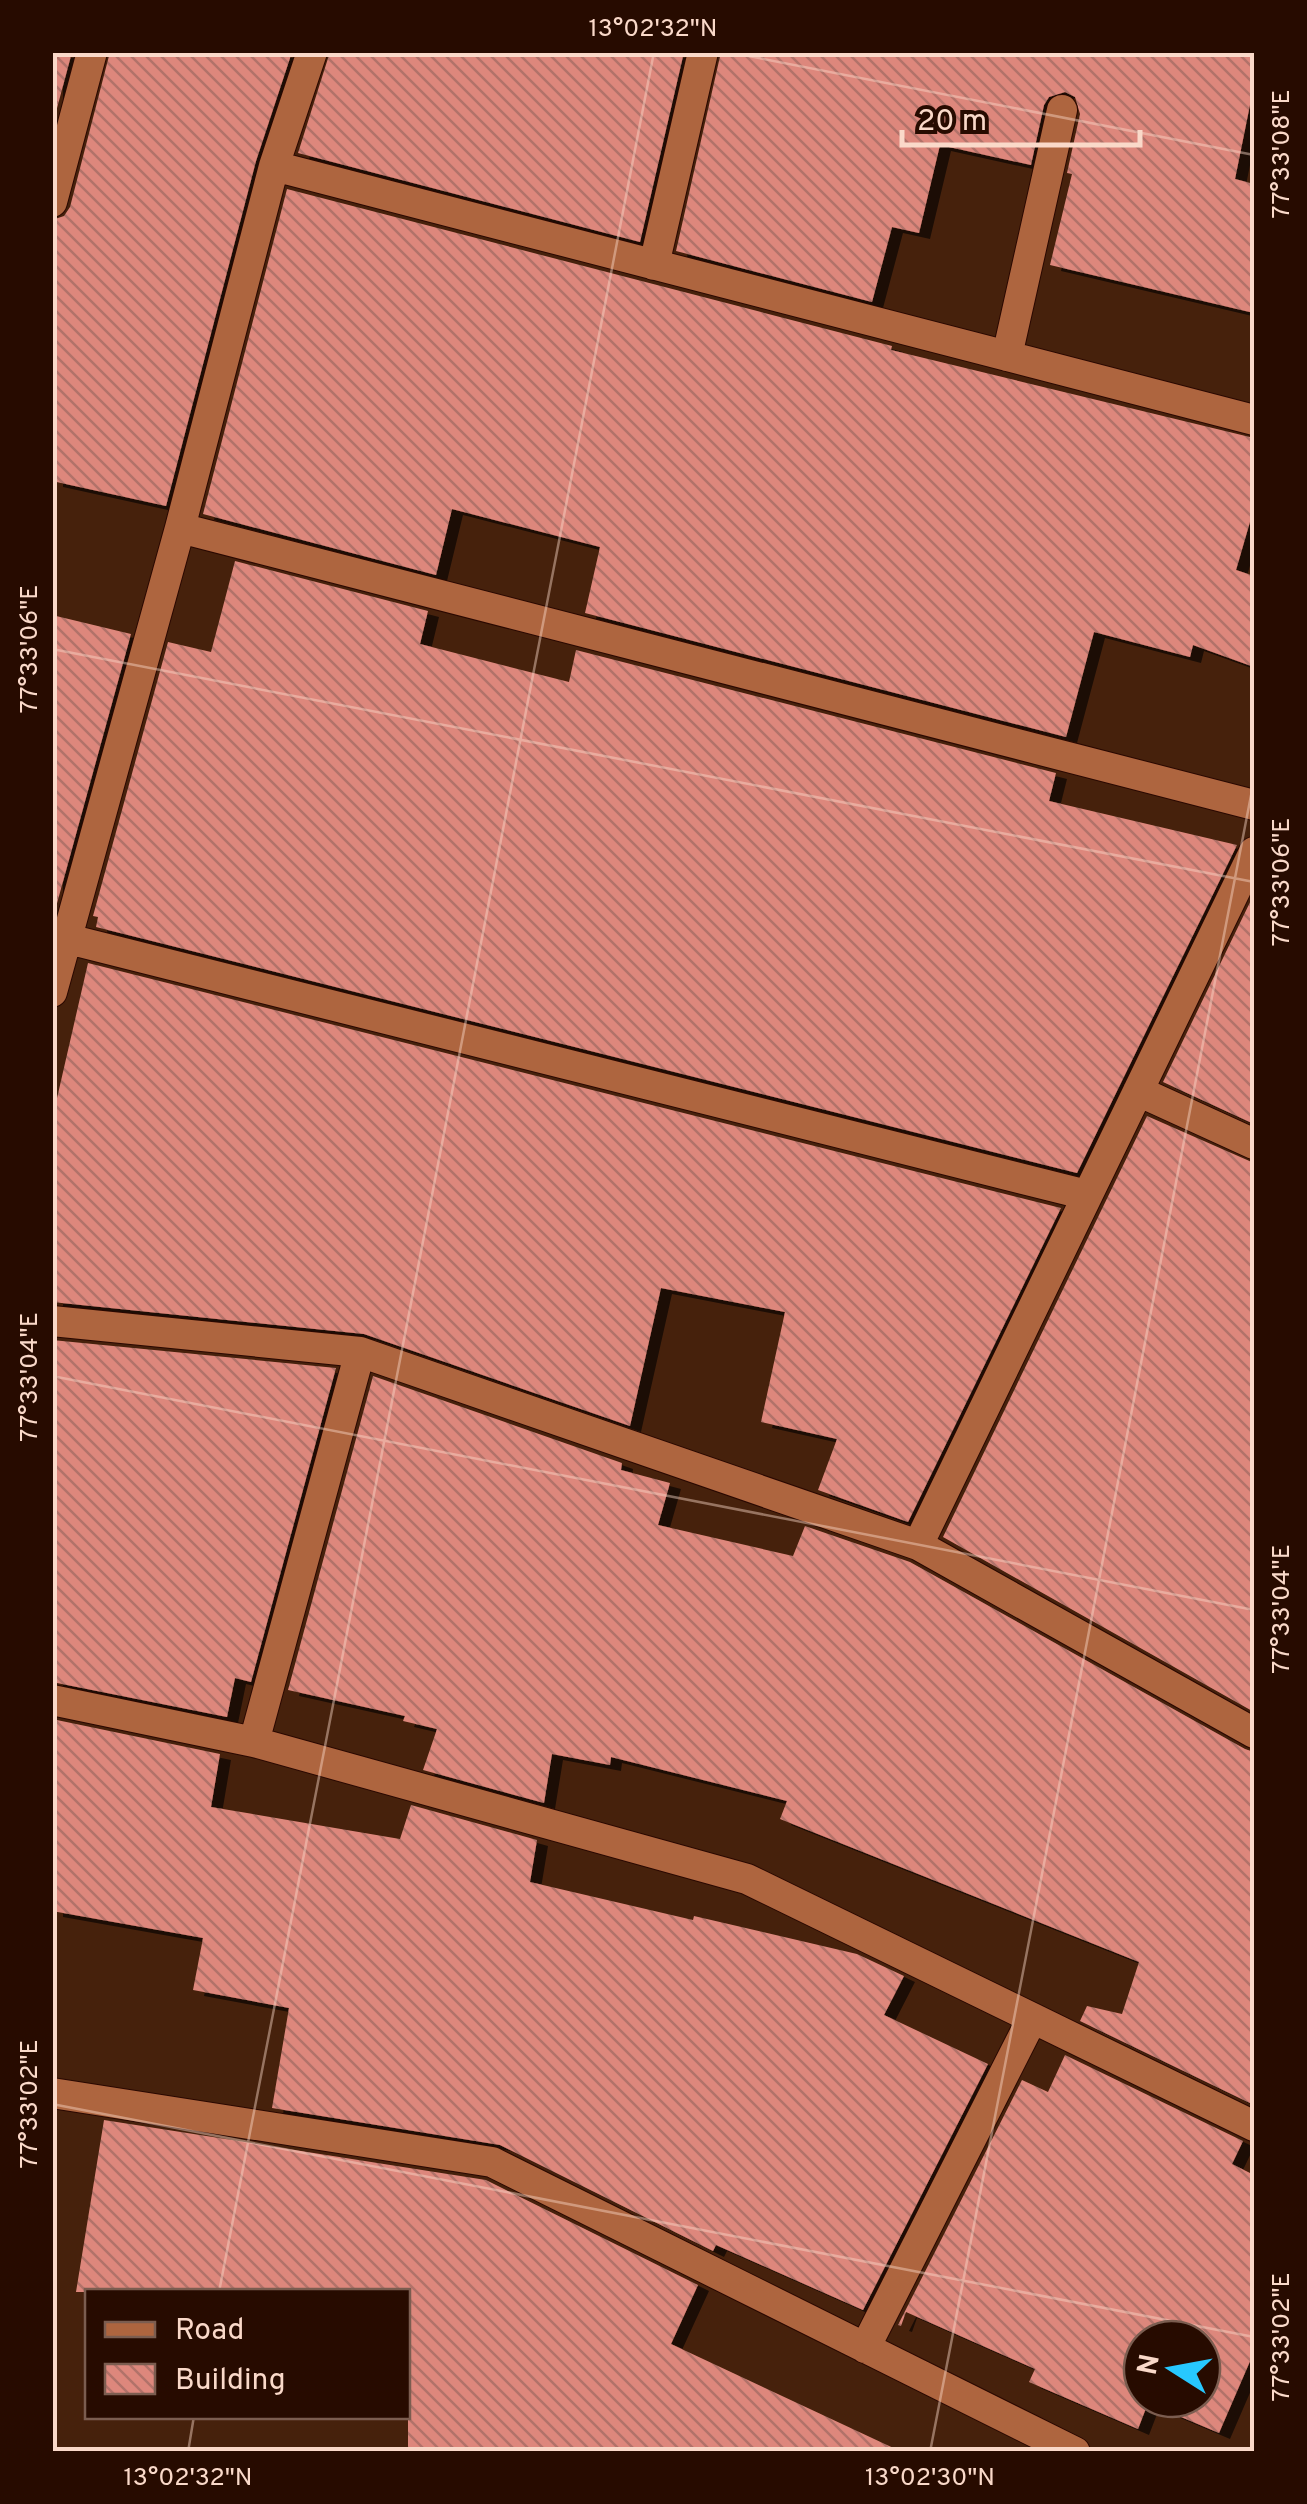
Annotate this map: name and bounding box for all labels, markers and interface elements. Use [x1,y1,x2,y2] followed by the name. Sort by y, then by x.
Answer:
[589,14,717,46] text: 13°02'32"N
[902,85,1140,147] scale bar
[1267,89,1299,219] text: 77°33'08"E
[917,104,987,141] text: 20 m
[15,585,47,713] text: 77°33'06"E
[1267,818,1299,946] text: 77°33'06"E
[15,1312,47,1442] text: 77°33'04"E
[1267,1544,1299,1674] text: 77°33'04"E
[15,2039,47,2169] text: 77°33'02"E
[1267,2272,1299,2402] text: 77°33'02"E
[85,2289,410,2419] legend
[175,2313,244,2350] text: Road
[1122,2319,1222,2419] north arrow
[1131,2351,1170,2378] text: N
[175,2363,286,2400] text: Building
[124,2463,252,2495] text: 13°02'32"N
[865,2463,995,2495] text: 13°02'30"N

